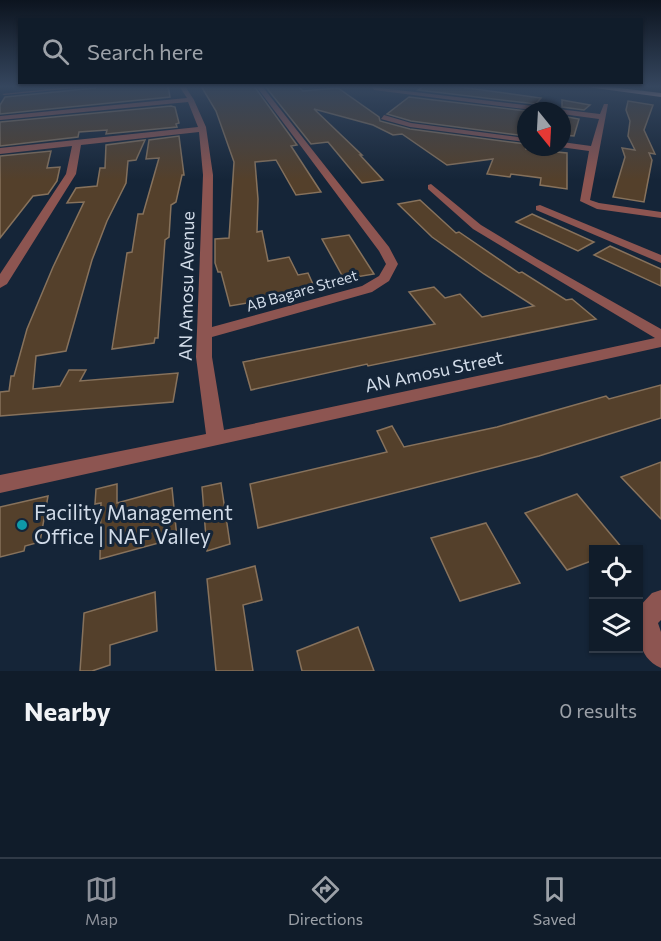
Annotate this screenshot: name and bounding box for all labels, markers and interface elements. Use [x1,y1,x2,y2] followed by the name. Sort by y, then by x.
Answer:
[18,18,643,84] search box
[39,35,72,68] icon: search
[87,38,203,65] text: Search here
[517,102,571,156] north arrow
[174,211,198,361] street label: AN Amosu Avenue
[244,266,360,315] street label: AB Bagare Street
[363,346,505,396] street label: AN Amosu Street
[34,499,233,548] place label: Facility Management Office | NAF Valley
[15,518,29,532] marker: Facility Management Office | NAF Valley
[589,545,643,653] map controls
[589,545,643,599] button: locate
[589,599,643,653] button: layers
[24,695,111,726] text: Nearby
[559,698,637,722] text: 0 results
[85,873,118,928] tab: Map
[288,873,363,928] tab: Directions
[533,873,576,928] tab: Saved

